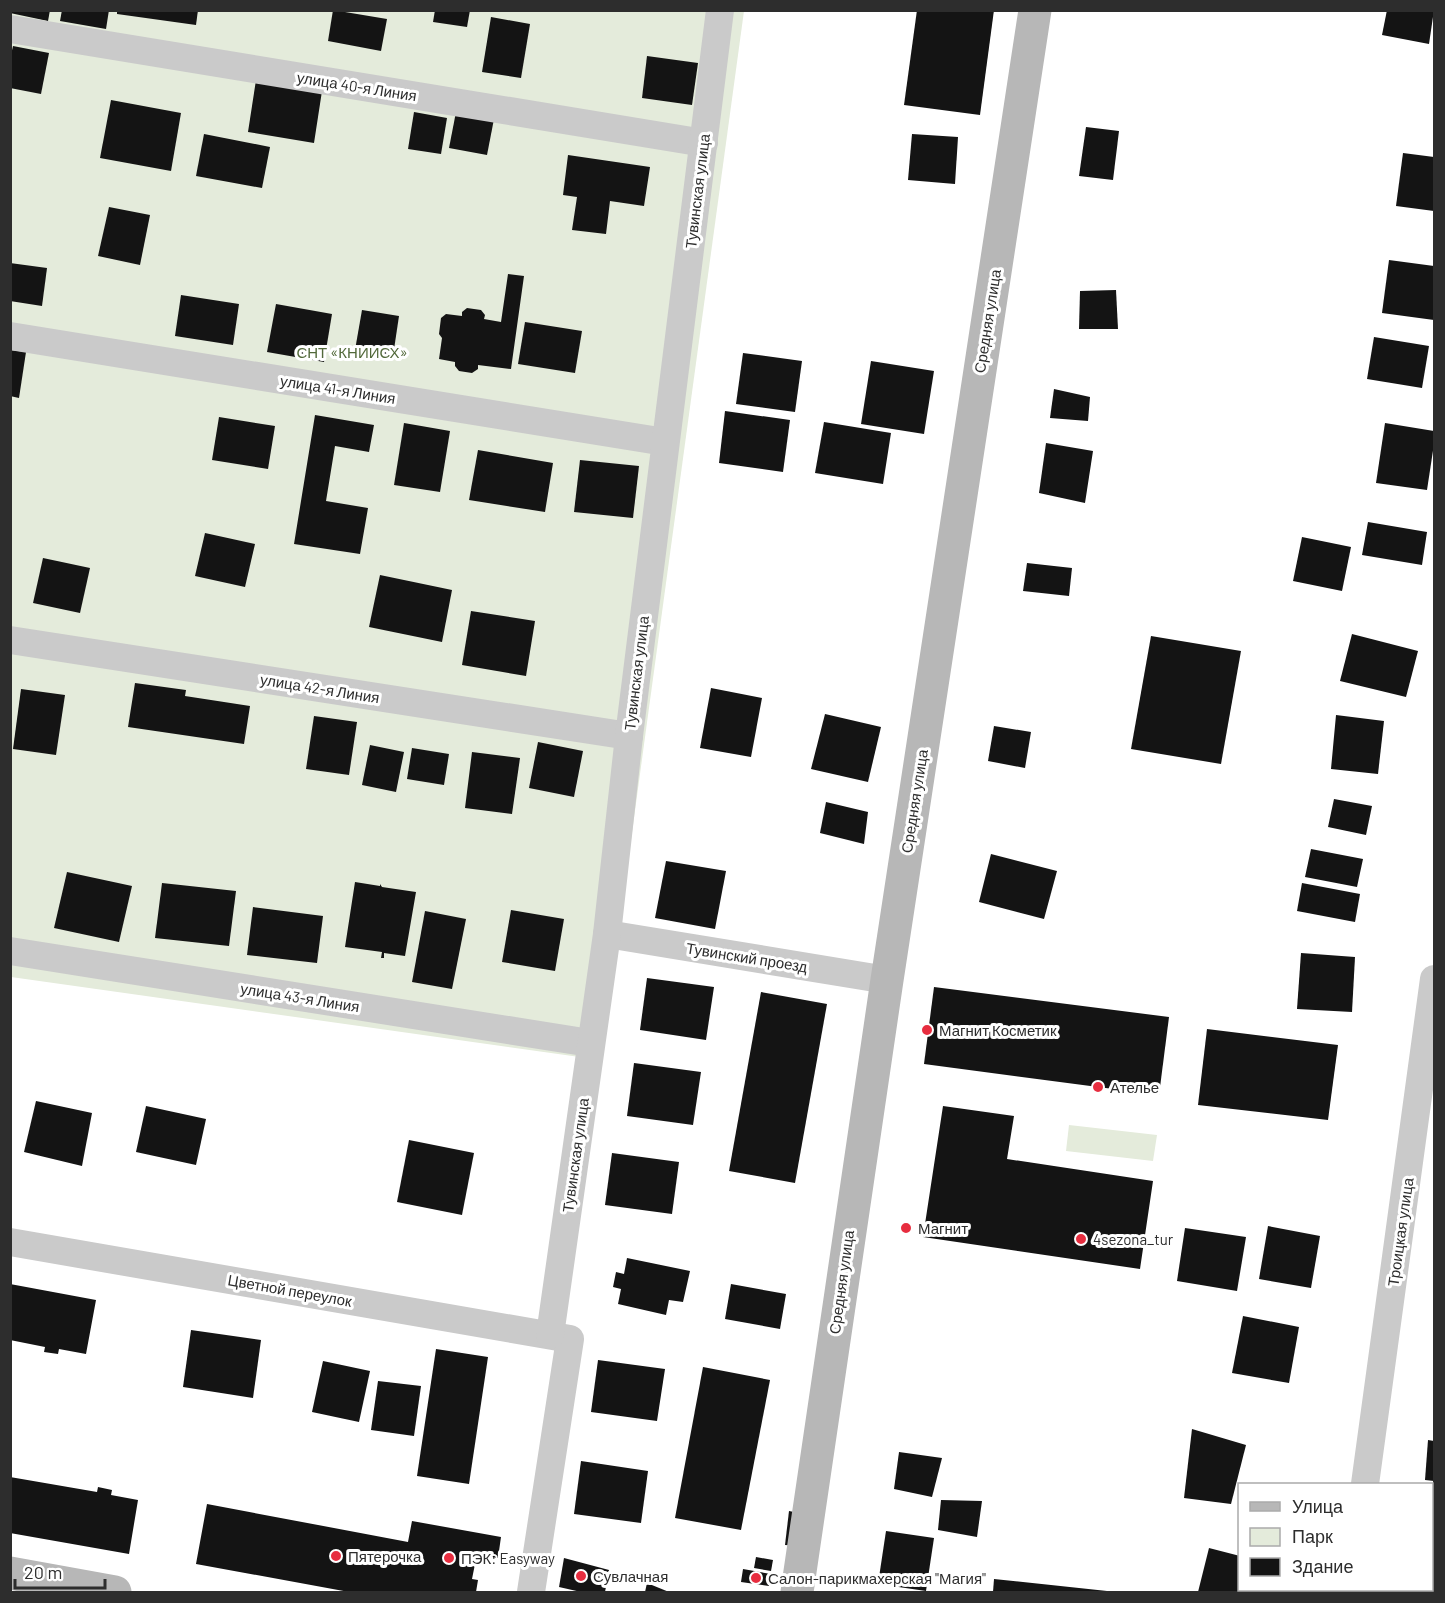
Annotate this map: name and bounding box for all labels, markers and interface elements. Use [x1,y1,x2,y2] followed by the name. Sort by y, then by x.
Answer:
[296,68,418,104] street label: улица 40-я Линия
[681,132,713,249] street label: Тувинская улица
[970,267,1004,374] street label: Средняя улица
[296,343,408,361] park label: СНТ «КНИИСХ»
[279,371,397,407] street label: улица 41-я Линия
[620,614,652,731] street label: Тувинская улица
[259,670,381,706] street label: улица 42-я Линия
[897,747,931,854] street label: Средняя улица
[685,939,809,975] street label: Тувинский проезд
[239,979,361,1015] street label: улица 43-я Линия
[939,1021,1057,1039] place label: Магнит Косметик
[920,1023,934,1037] marker: Магнит Косметик
[1110,1078,1159,1096] place label: Ателье
[1091,1080,1105,1094] marker: Ателье
[558,1096,592,1213] street label: Тувинская улица
[1383,1176,1417,1288] street label: Троицкая улица
[918,1219,968,1237] place label: Магнит
[899,1221,913,1235] marker: Магнит
[825,1228,857,1335] street label: Средняя улица
[1093,1230,1174,1248] place label: 4sezona_tur
[1074,1232,1088,1246] marker: 4sezona_tur
[227,1270,354,1310] street label: Цветной переулок
[1238,1483,1433,1591] legend
[1292,1495,1344,1517] text: Улица
[1292,1525,1333,1547] text: Парк
[348,1547,422,1565] place label: Пятерочка
[329,1549,343,1563] marker: Пятерочка
[461,1549,555,1567] place label: ПЭК: Easyway
[442,1551,456,1565] marker: ПЭК: Easyway
[15,1552,105,1590] scale bar
[1292,1555,1353,1577] text: Здание
[24,1561,62,1583] text: 20 m
[593,1567,668,1585] place label: Сувлачная
[574,1569,588,1583] marker: Сувлачная
[768,1569,986,1587] place label: Салон-парикмахерская "Магия"
[749,1571,763,1585] marker: Салон-парикмахерская "Магия"

